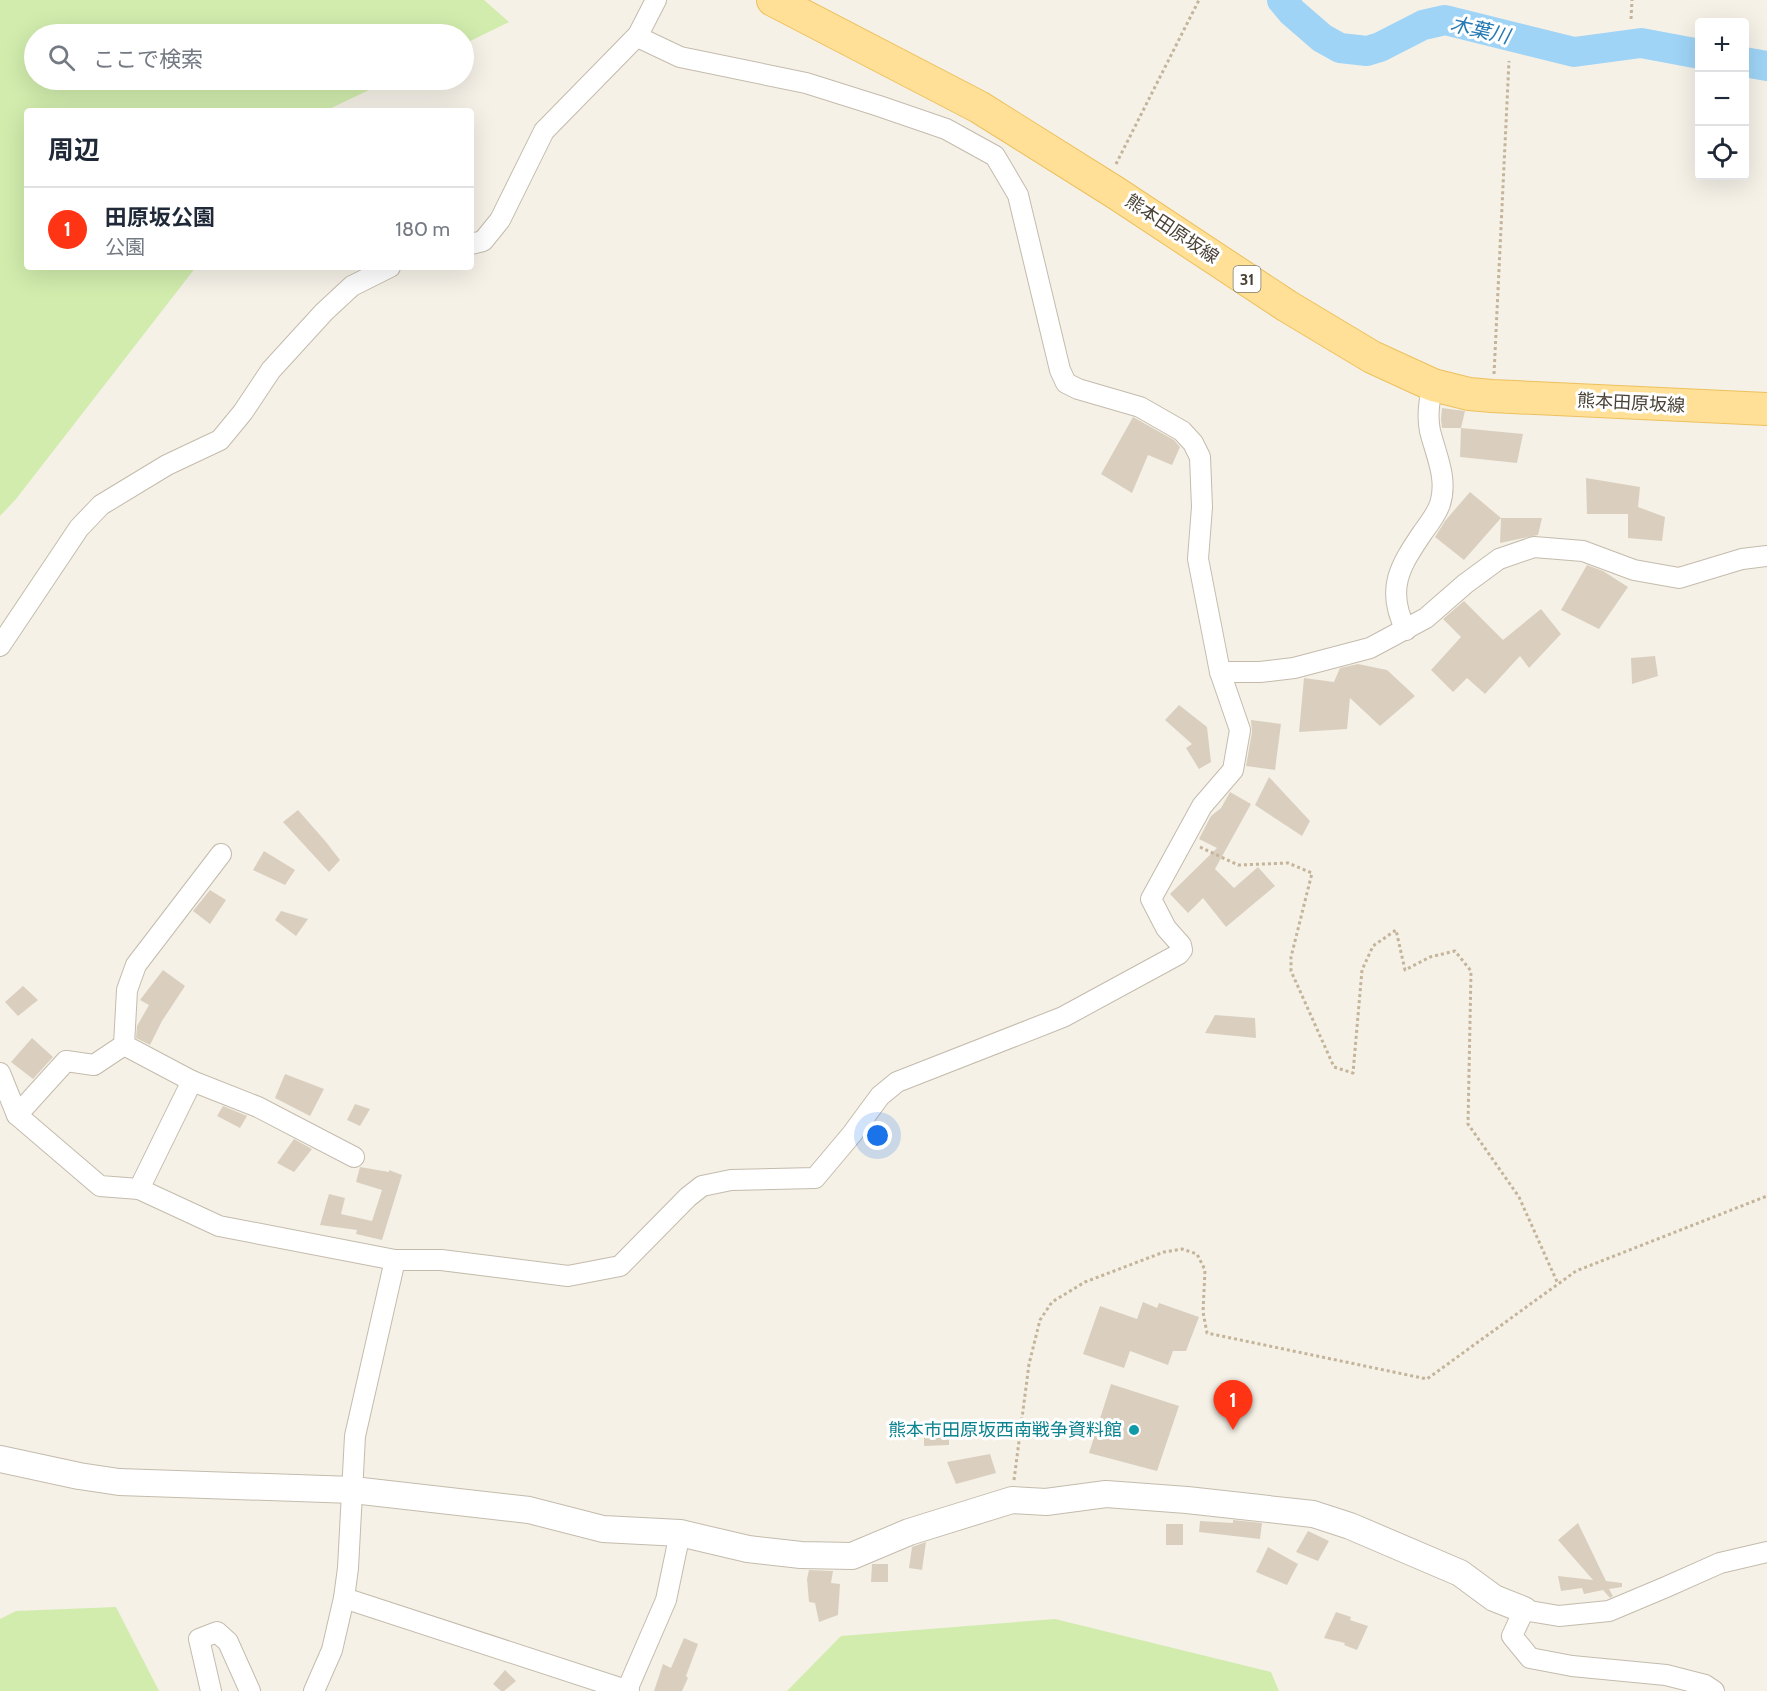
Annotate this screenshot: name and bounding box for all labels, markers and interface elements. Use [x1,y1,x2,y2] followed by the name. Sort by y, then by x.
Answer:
[1448,12,1514,49] water label: 木葉川
[1695,18,1749,180] map controls
[1695,18,1749,72] button: +
[24,24,474,90] search box
[45,41,78,74] icon: search
[93,46,203,73] text: ここで検索
[1695,72,1749,126] button: −
[1695,126,1749,180] button: locate
[48,134,100,166] text: 周辺
[1121,190,1223,268] street label: 熊本田原坂線
[105,204,215,231] text: 田原坂公園
[64,217,71,241] text: 1
[395,217,450,241] text: 180 m
[105,235,145,259] text: 公園
[1234,266,1260,292] road number: 31
[1576,389,1686,417] street label: 熊本田原坂線
[863,1121,892,1150] your location
[1214,1380,1252,1430] pin: 1
[888,1419,1122,1441] place label: 熊本市田原坂西南戦争資料館
[1127,1423,1141,1437] marker: 熊本市田原坂西南戦争資料館

